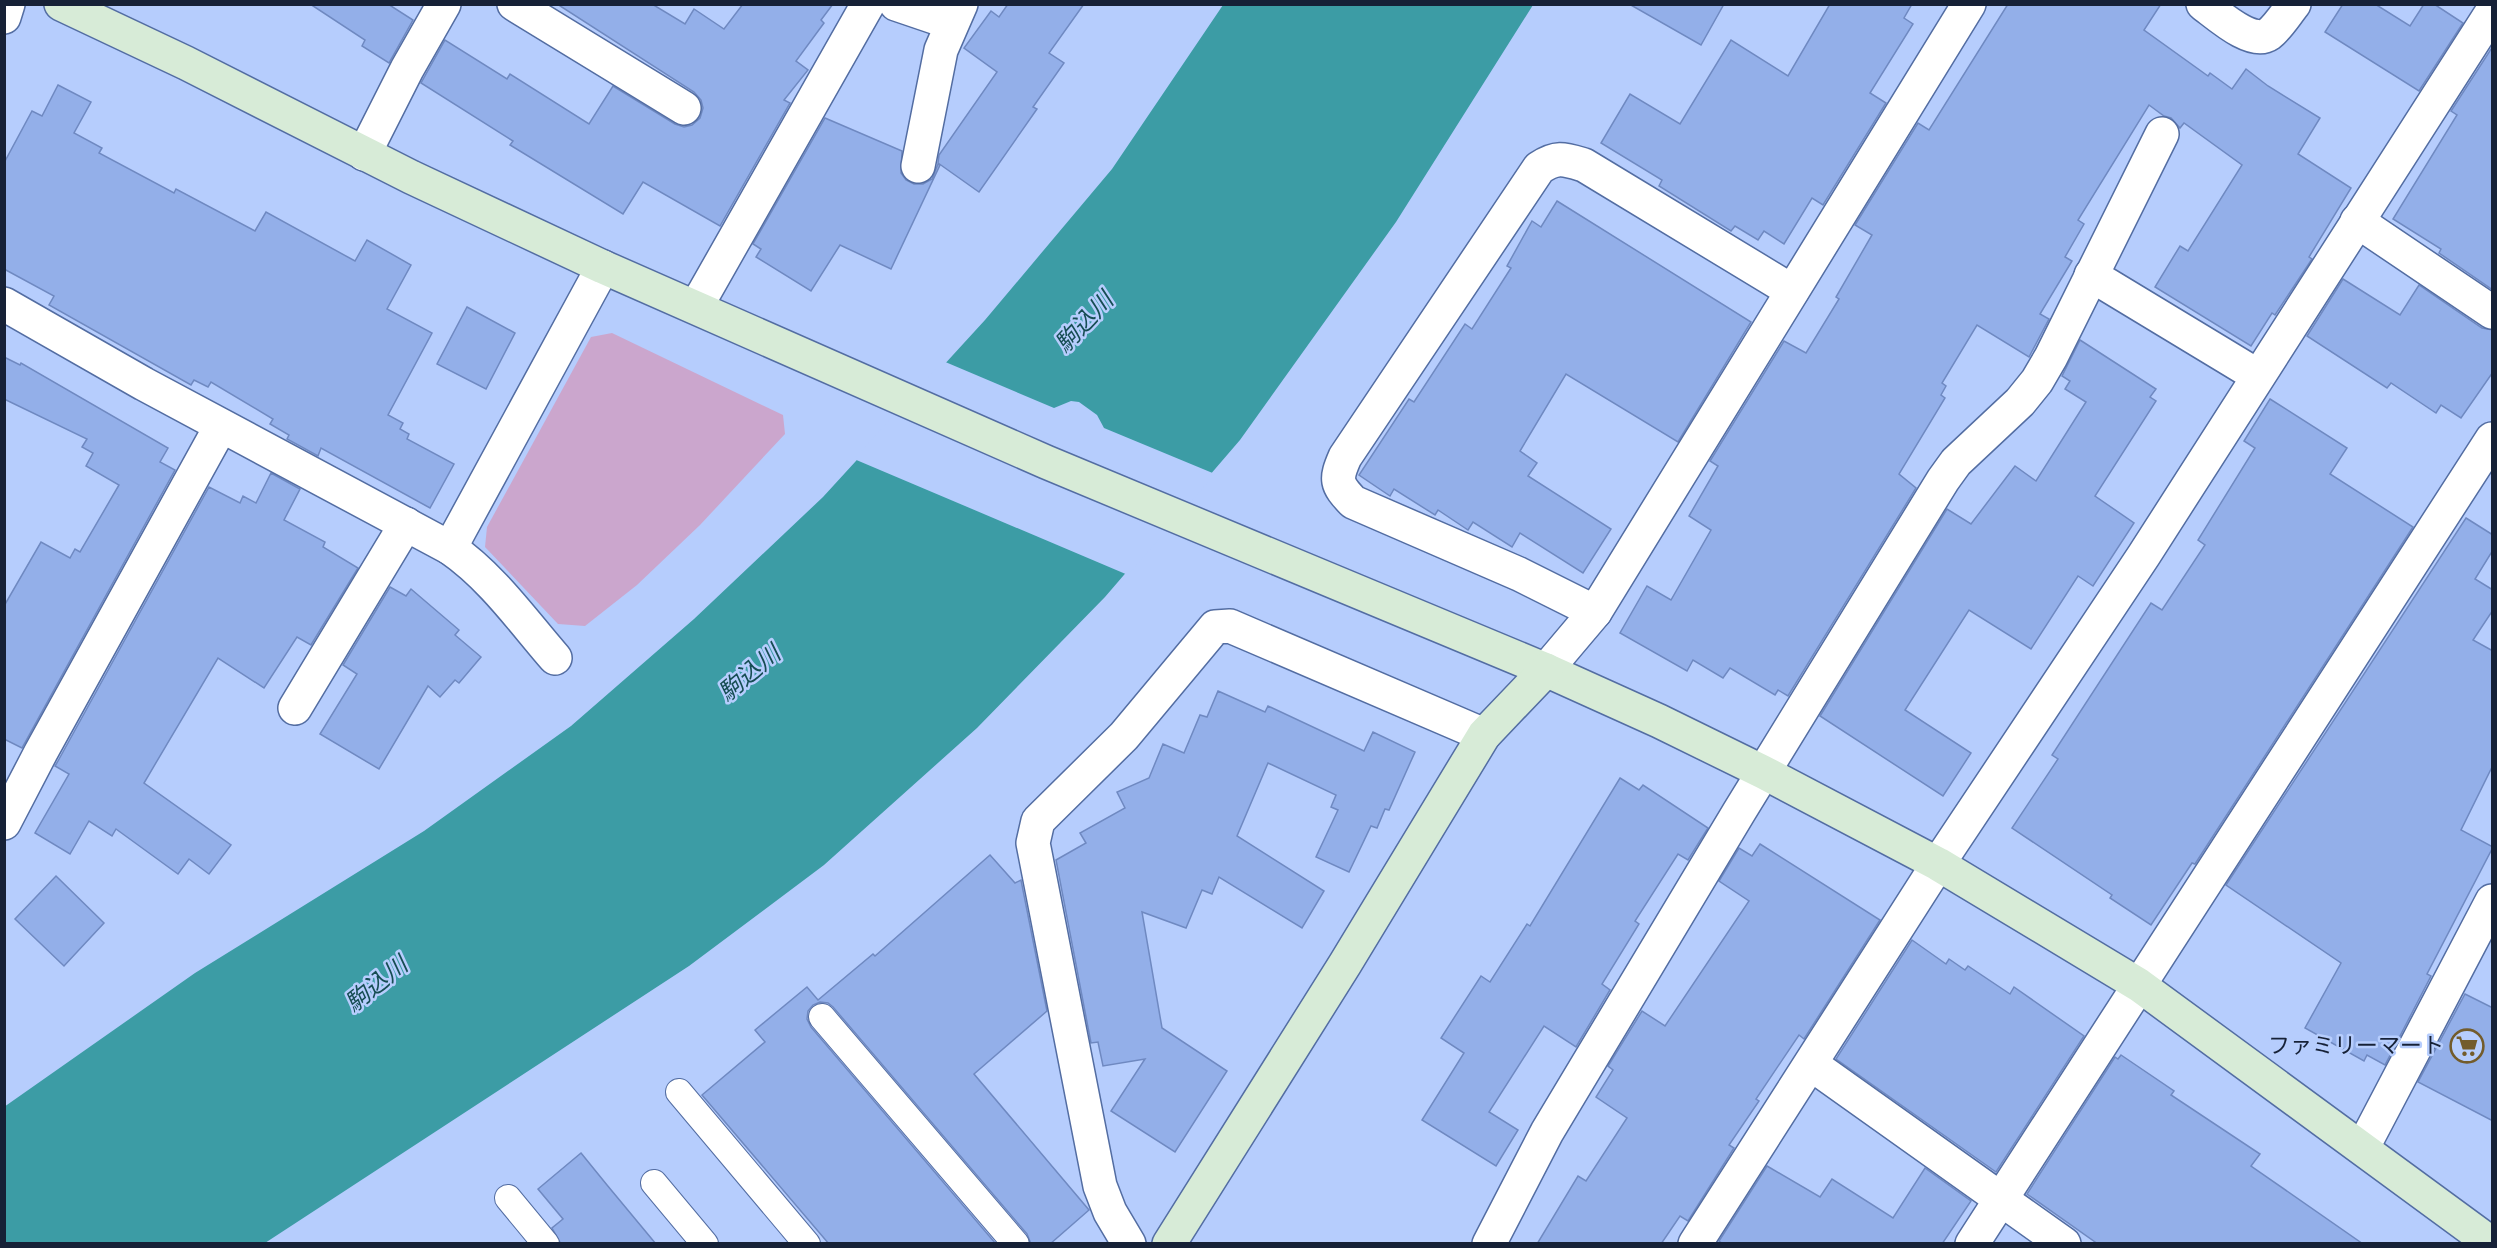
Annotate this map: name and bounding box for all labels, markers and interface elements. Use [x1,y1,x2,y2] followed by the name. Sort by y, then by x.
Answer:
[1047,282,1125,362] water label: 駒込川
[711,635,791,711] water label: 駒込川
[338,946,419,1022] water label: 駒込川
[2449,1028,2485,1064] supermarket icon: ファミリーマート
[2268,1030,2444,1063] place label: ファミリーマート

